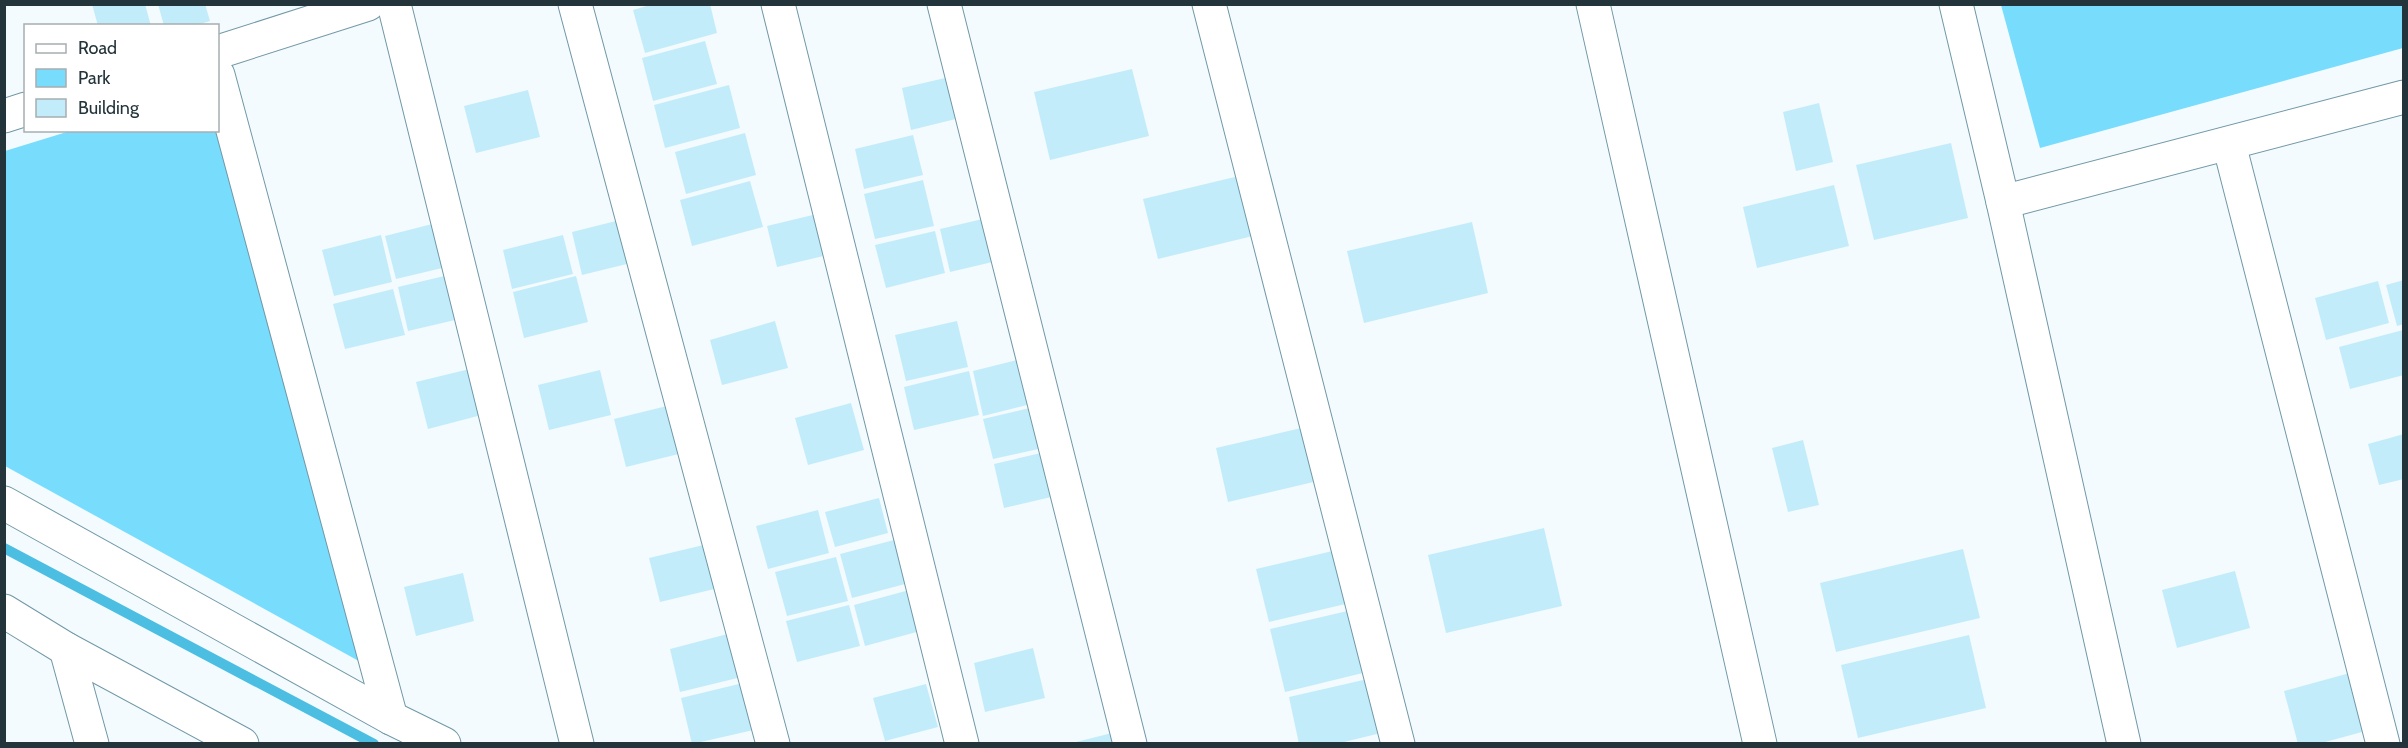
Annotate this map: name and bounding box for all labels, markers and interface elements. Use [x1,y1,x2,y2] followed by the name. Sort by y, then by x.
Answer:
[24,24,219,132] legend
[78,37,117,59] text: Road
[78,67,111,89] text: Park
[78,97,140,119] text: Building

